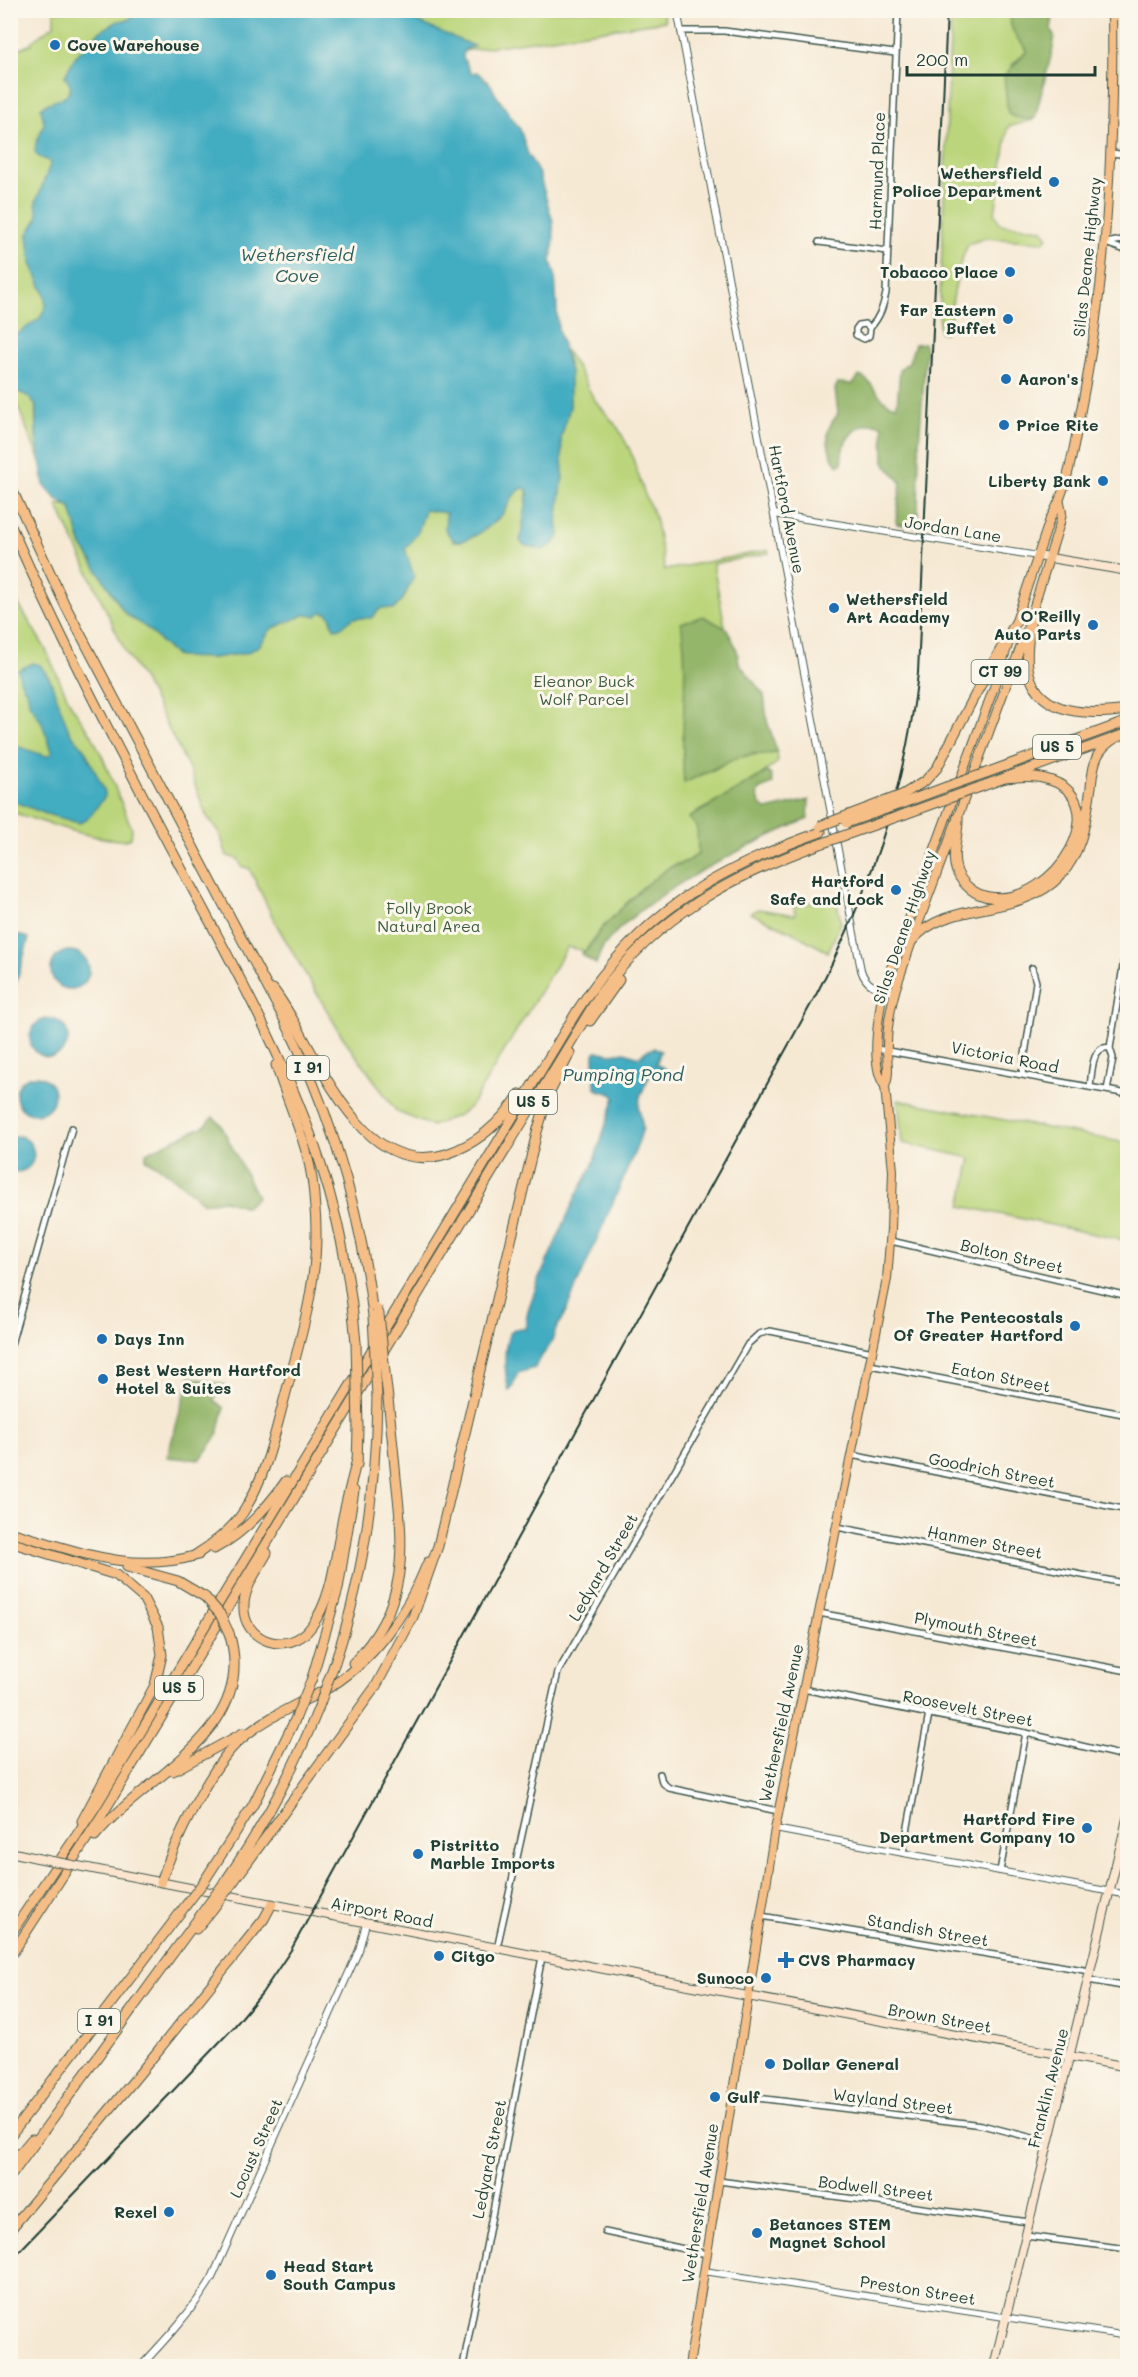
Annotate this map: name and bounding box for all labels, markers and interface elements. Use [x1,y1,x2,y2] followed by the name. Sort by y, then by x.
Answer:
[67,34,200,55] place label: Cove Warehouse
[48,38,62,52] marker: Cove Warehouse
[907,39,1094,77] scale bar
[916,47,968,71] text: 200 m
[864,112,889,230] street label: Harmund Place
[892,162,1042,201] place label: Wethersfield Police Department
[1047,175,1061,189] marker: Wethersfield Police Department
[1068,176,1105,338] street label: Silas Deane Highway
[240,242,355,287] water label: Wethersfield Cove
[880,261,998,282] place label: Tobacco Place
[1003,265,1017,279] marker: Tobacco Place
[900,299,996,338] place label: Far Eastern Buffet
[1001,312,1015,326] marker: Far Eastern Buffet
[1018,368,1079,389] place label: Aaron's
[999,372,1013,386] marker: Aaron's
[1016,414,1099,435] place label: Price Rite
[997,418,1011,432] marker: Price Rite
[765,443,810,575] street label: Hartford Avenue
[988,470,1091,491] place label: Liberty Bank
[1096,474,1110,488] marker: Liberty Bank
[903,511,1003,547] street label: Jordan Lane
[846,588,950,627] place label: Wethersfield Art Academy
[827,601,841,615] marker: Wethersfield Art Academy
[994,605,1081,644] place label: O'Reilly Auto Parts
[1086,618,1100,632] marker: O'Reilly Auto Parts
[972,660,1028,684] road number: CT 99
[533,670,635,709] park label: Eleanor Buck Wolf Parcel
[1033,735,1081,759] road number: US 5
[867,847,940,1006] street label: Silas Deane Highway
[770,870,884,909] place label: Hartford Safe and Lock
[889,883,903,897] marker: Hartford Safe and Lock
[377,897,481,936] park label: Folly Brook Natural Area
[950,1036,1061,1077] street label: Victoria Road
[287,1056,329,1080] road number: I 91
[562,1062,685,1086] water label: Pumping Pond
[509,1090,557,1114] road number: US 5
[959,1233,1066,1278] street label: Bolton Street
[893,1306,1063,1345] place label: The Pentecostals Of Greater Hartford
[1068,1319,1082,1333] marker: The Pentecostals Of Greater Hartford
[114,1328,184,1349] place label: Days Inn
[95,1332,109,1346] marker: Days Inn
[950,1357,1052,1396] street label: Eaton Street
[115,1359,301,1398] place label: Best Western Hartford Hotel & Suites
[96,1372,110,1386] marker: Best Western Hartford Hotel & Suites
[927,1447,1057,1492] street label: Goodrich Street
[563,1509,642,1624] street label: Ledyard Street
[926,1520,1045,1563] street label: Hanmer Street
[913,1606,1040,1651] street label: Plymouth Street
[753,1642,808,1804] street label: Wethersfield Avenue
[155,1676,203,1700] road number: US 5
[901,1685,1035,1730] street label: Roosevelt Street
[879,1808,1075,1847] place label: Hartford Fire Department Company 10
[1080,1821,1094,1835] marker: Hartford Fire Department Company 10
[430,1834,555,1873] place label: Pistritto Marble Imports
[411,1847,425,1861] marker: Pistritto Marble Imports
[329,1891,435,1932] street label: Airport Road
[866,1909,990,1951] street label: Standish Street
[451,1945,495,1966] place label: Citgo
[432,1949,446,1963] marker: Citgo
[798,1949,916,1970] place label: CVS Pharmacy
[779,1953,793,1967] marker: CVS Pharmacy
[697,1967,754,1988] place label: Sunoco
[759,1971,773,1985] marker: Sunoco
[887,1998,994,2037] street label: Brown Street
[78,2009,120,2033] road number: I 91
[1023,2026,1073,2150] street label: Franklin Avenue
[782,2053,899,2074] place label: Dollar General
[763,2057,777,2071] marker: Dollar General
[832,2083,955,2118] street label: Wayland Street
[727,2086,761,2107] place label: Gulf
[708,2090,722,2104] marker: Gulf
[224,2095,287,2201] street label: Locust Street
[467,2098,510,2220] street label: Ledyard Street
[677,2122,723,2284] street label: Wethersfield Avenue
[817,2170,935,2205] street label: Bodwell Street
[114,2201,157,2222] place label: Rexel
[162,2205,176,2219] marker: Rexel
[769,2213,891,2252] place label: Betances STEM Magnet School
[750,2226,764,2240] marker: Betances STEM Magnet School
[283,2255,396,2294] place label: Head Start South Campus
[264,2268,278,2282] marker: Head Start South Campus
[859,2270,977,2309] street label: Preston Street

